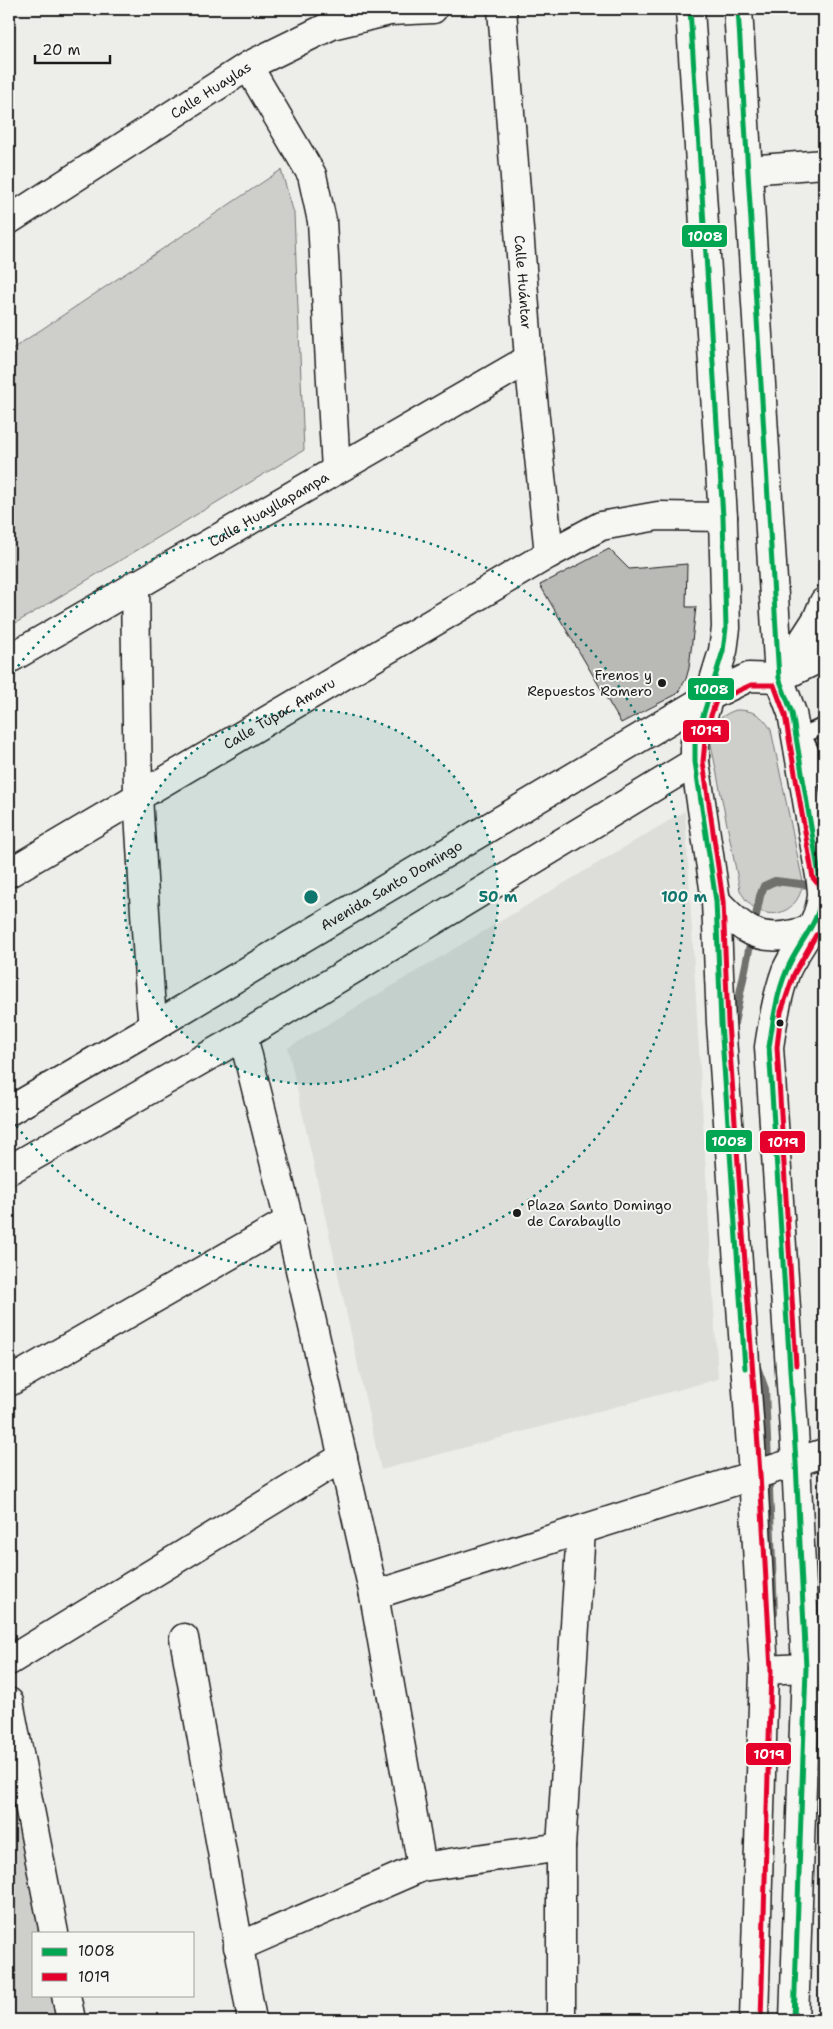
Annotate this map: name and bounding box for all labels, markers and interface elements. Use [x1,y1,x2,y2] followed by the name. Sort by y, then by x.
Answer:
[35,32,110,64] scale bar
[42,40,81,60] text: 20 m
[167,57,255,123] street label: Calle Huaylas
[681,224,728,248] line badge: 1008
[687,227,723,245] text: 1008
[510,234,536,330] street label: Calle Huántar
[206,467,332,551] street label: Calle Huayllapampa
[527,666,652,700] place label: Frenos y Repuestos Romero
[220,673,339,753] street label: Calle Túpac Amaru
[656,677,668,689] marker: Frenos y Repuestos Romero
[687,677,735,701] line badge: 1008
[693,680,729,698] text: 1008
[682,719,730,743] line badge: 1019
[690,721,722,739] text: 1019
[317,836,466,934] street label: Avenida Santo Domingo
[479,887,518,907] text: 50 m
[661,887,707,907] text: 100 m
[302,888,320,906] centre of rings
[775,1018,785,1028] unlabelled marker
[705,1129,753,1153] line badge: 1008
[759,1130,806,1154] line badge: 1019
[711,1132,747,1150] text: 1008
[767,1133,799,1151] text: 1019
[527,1196,672,1230] place label: Plaza Santo Domingo de Carabayllo
[511,1207,523,1219] marker: Plaza Santo Domingo de Carabayllo
[745,1742,792,1766] line badge: 1019
[753,1745,785,1763] text: 1019
[32,1932,195,1996] legend
[78,1941,115,1961] text: 1008
[78,1967,110,1987] text: 1019

